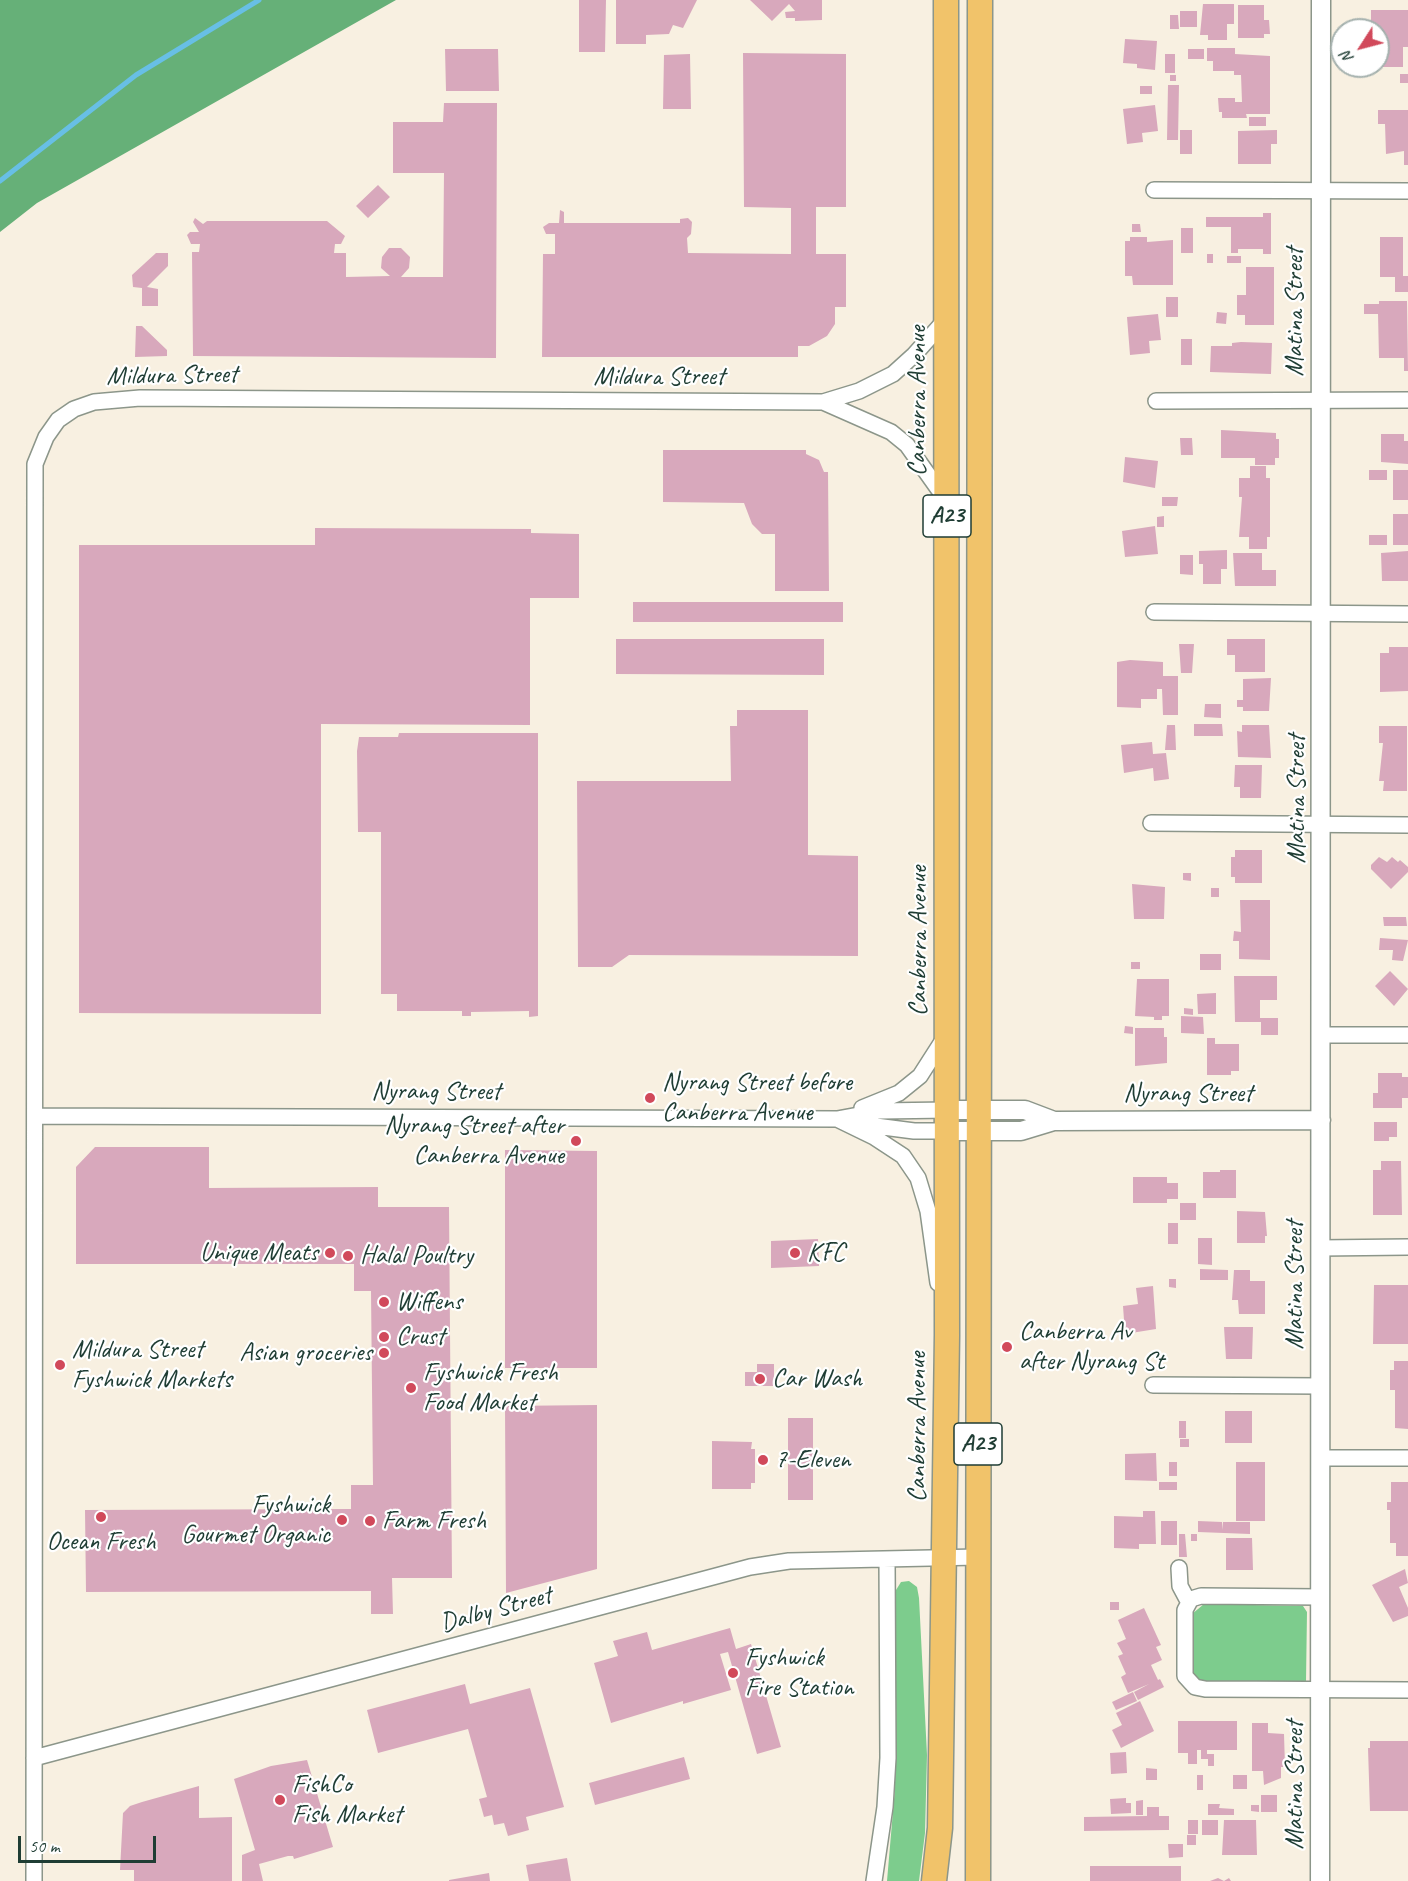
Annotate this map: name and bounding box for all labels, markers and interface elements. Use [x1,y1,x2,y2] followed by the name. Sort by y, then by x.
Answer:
[1330,18,1390,78] north arrow
[1336,48,1358,67] text: N
[1279,248,1311,376] street label: Matina Street
[902,326,934,476] street label: Canberra Avenue
[106,359,238,393] street label: Mildura Street
[593,361,725,393] street label: Mildura Street
[923,495,971,537] road number: A23
[1281,735,1313,863] street label: Matina Street
[903,866,935,1016] street label: Canberra Avenue
[662,1067,852,1128] place label: Nyrang Street before Canberra Avenue
[371,1076,501,1108] street label: Nyrang Street
[1123,1078,1253,1110] street label: Nyrang Street
[643,1091,657,1105] marker: Nyrang Street before Canberra Avenue
[384,1110,564,1172] place label: Nyrang Street after Canberra Avenue
[569,1134,583,1148] marker: Nyrang Street after Canberra Avenue
[1279,1221,1311,1349] street label: Matina Street
[200,1237,318,1269] place label: Unique Meats
[807,1237,845,1269] place label: KFC
[360,1240,473,1272] place label: Halal Poultry
[323,1246,337,1260] marker: Unique Meats
[788,1246,802,1260] marker: KFC
[341,1249,355,1263] marker: Halal Poultry
[396,1286,462,1318] place label: Wiffens
[377,1295,391,1309] marker: Wiffens
[1019,1316,1164,1378] place label: Canberra Av after Nyrang St
[396,1321,445,1353] place label: Crust
[377,1330,391,1344] marker: Crust
[72,1334,232,1396] place label: Mildura Street Fyshwick Markets
[240,1337,372,1369] place label: Asian groceries
[1000,1340,1014,1354] marker: Canberra Av after Nyrang St
[377,1346,391,1360] marker: Asian groceries
[902,1352,934,1502] street label: Canberra Avenue
[423,1357,558,1418] place label: Fyshwick Fresh Food Market
[53,1358,67,1372] marker: Mildura Street Fyshwick Markets
[772,1363,862,1395] place label: Car Wash
[753,1372,767,1386] marker: Car Wash
[404,1381,418,1395] marker: Fyshwick Fresh Food Market
[954,1423,1002,1465] road number: A23
[775,1444,851,1476] place label: 7-Eleven
[756,1453,770,1467] marker: 7-Eleven
[181,1489,330,1550] place label: Fyshwick Gourmet Organic
[382,1505,486,1537] place label: Farm Fresh
[94,1510,108,1524] marker: Ocean Fresh
[335,1513,349,1527] marker: Fyshwick Gourmet Organic
[363,1514,377,1528] marker: Farm Fresh
[46,1526,156,1558] place label: Ocean Fresh
[437,1580,555,1640] street label: Dalby Street
[745,1642,853,1703] place label: Fyshwick Fire Station
[726,1666,740,1680] marker: Fyshwick Fire Station
[1279,1721,1311,1849] street label: Matina Street
[292,1769,402,1830] place label: FishCo Fish Market
[273,1793,287,1807] marker: FishCo Fish Market
[21,1824,159,1862] scale bar
[29,1835,60,1857] text: 50 m

